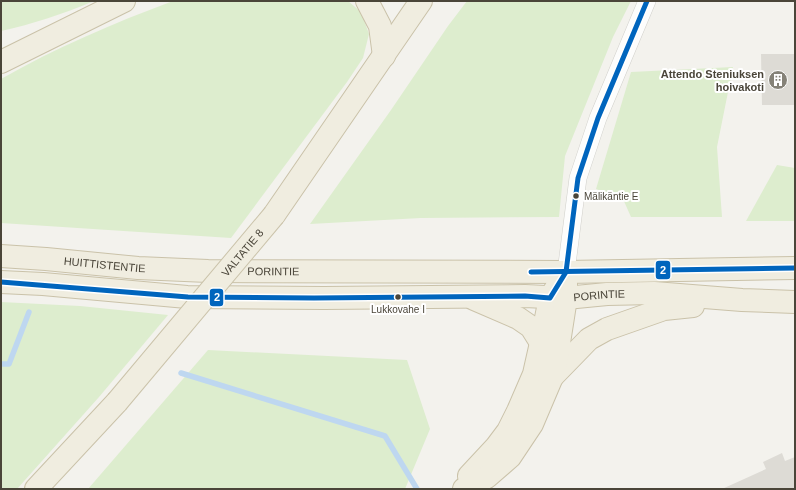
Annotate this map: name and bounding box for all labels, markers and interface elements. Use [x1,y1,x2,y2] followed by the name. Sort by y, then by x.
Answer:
[661,68,764,93] place label: Attendo Steniuksen hoivakoti
[767,69,789,91] building icon: Attendo Steniuksen hoivakoti
[571,191,581,201] marker: Mälikäntie E
[584,191,639,202] place label: Mälikäntie E
[219,227,266,279] street label: VALTATIE 8
[63,255,146,274] street label: HUITTISTENTIE
[655,260,671,280] line badge: 2
[660,264,666,276] text: 2
[247,265,299,277] street label: PORINTIE
[209,288,224,307] line badge: 2
[573,288,625,303] street label: PORINTIE
[214,291,220,303] text: 2
[393,292,403,302] marker: Lukkovahe I
[371,304,425,315] place label: Lukkovahe I

